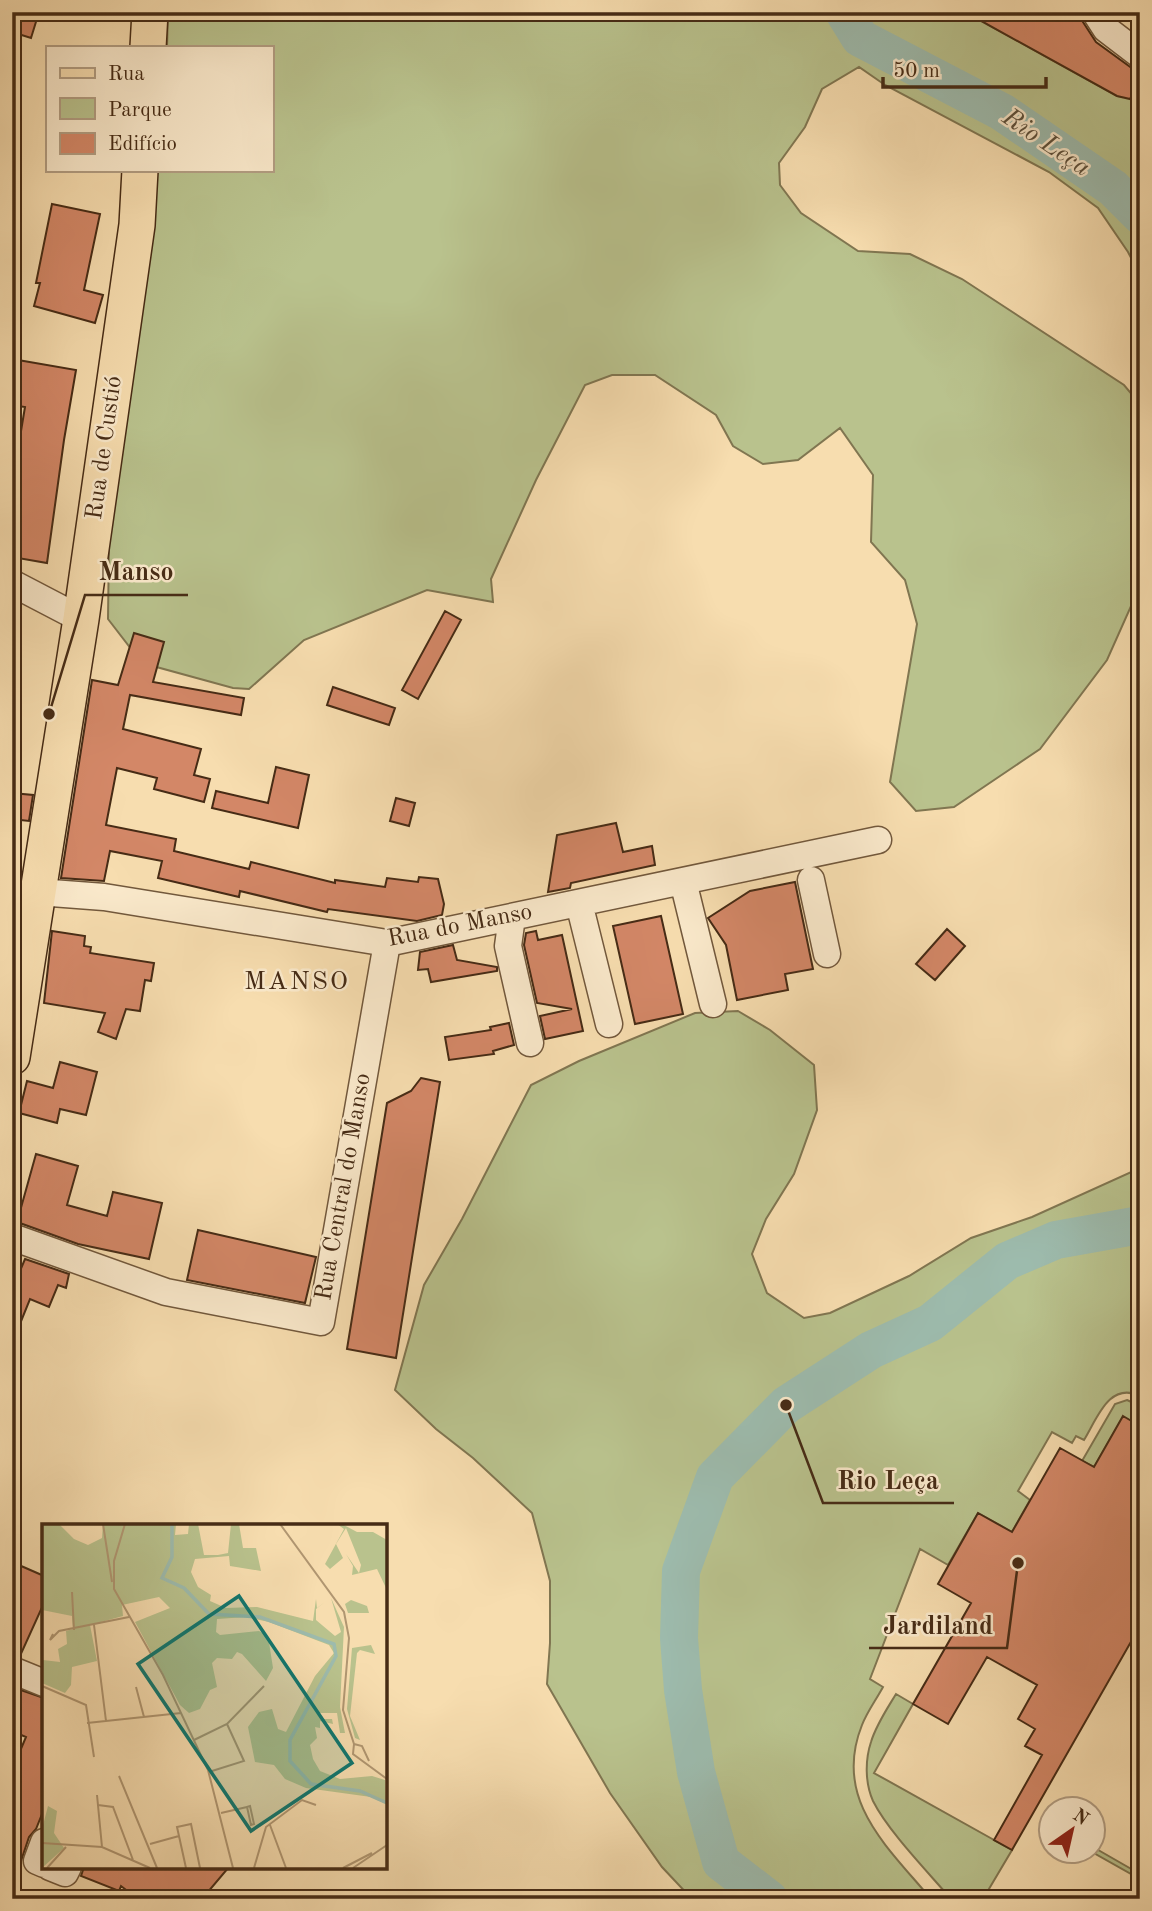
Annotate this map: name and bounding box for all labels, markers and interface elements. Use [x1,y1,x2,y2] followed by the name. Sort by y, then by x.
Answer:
[46,46,273,172] legend
[883,46,1045,90] scale bar
[893,61,940,82] text: 50 m
[108,64,145,85] text: Rua
[108,100,172,121] text: Parque
[996,104,1095,182] water label: Rio Leça
[108,134,177,155] text: Edifício
[83,375,127,521] street label: Rua de Custió
[85,548,188,595] callout: Manso
[98,560,174,586] text: Manso
[386,900,534,952] street label: Rua do Manso
[244,969,350,995] district label: MANSO
[312,1071,376,1303] street label: Rua Central do Manso
[823,1456,954,1503] callout: Rio Leça
[837,1469,939,1495] text: Rio Leça
[42,1524,387,1869] inset map
[869,1601,1007,1648] callout: Jardiland
[883,1614,993,1640] text: Jardiland
[1036,1796,1106,1866] north arrow
[1069,1806,1092,1830] text: N

